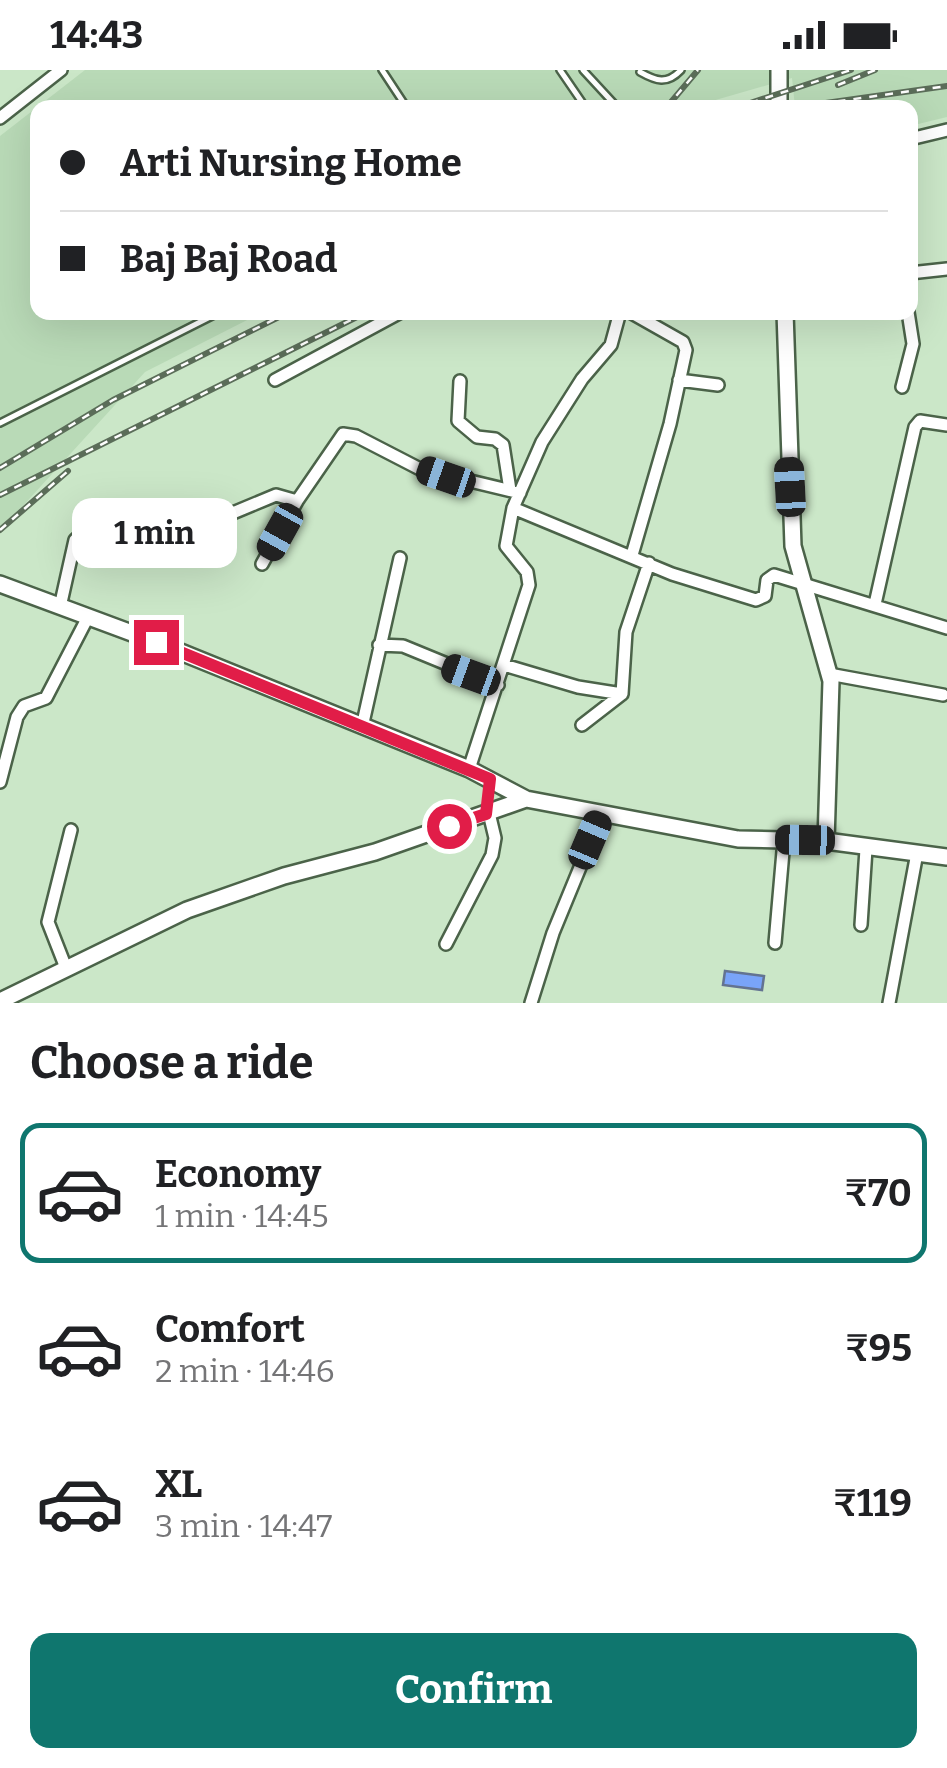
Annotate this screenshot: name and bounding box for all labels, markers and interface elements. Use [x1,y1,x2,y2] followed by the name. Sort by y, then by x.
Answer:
[50,12,143,58] text: 14:43
[120,140,462,186] text: Arti Nursing Home
[120,236,338,282] text: Baj Baj Road
[413,453,479,501] car
[773,456,807,518] car
[74,497,238,567] callout: 1 min
[252,498,308,566] car
[114,514,195,552] text: 1 min
[134,620,179,665] route end
[438,651,504,699] car
[427,804,472,849] route start
[564,807,616,873] car
[775,824,835,856] car
[30,1036,313,1090] text: Choose a ride
[35,1148,125,1238] icon: car
[155,1151,321,1197] text: Economy
[844,1170,912,1216] text: ₹70
[155,1197,328,1235] text: 1 min · 14:45
[35,1303,125,1393] icon: car
[155,1306,305,1352] text: Comfort
[845,1325,912,1371] text: ₹95
[155,1352,335,1390] text: 2 min · 14:46
[35,1458,125,1548] icon: car
[155,1461,202,1507] text: XL
[833,1480,912,1526] text: ₹119
[155,1507,332,1545] text: 3 min · 14:47
[30,1633,917,1748] button: Confirm

